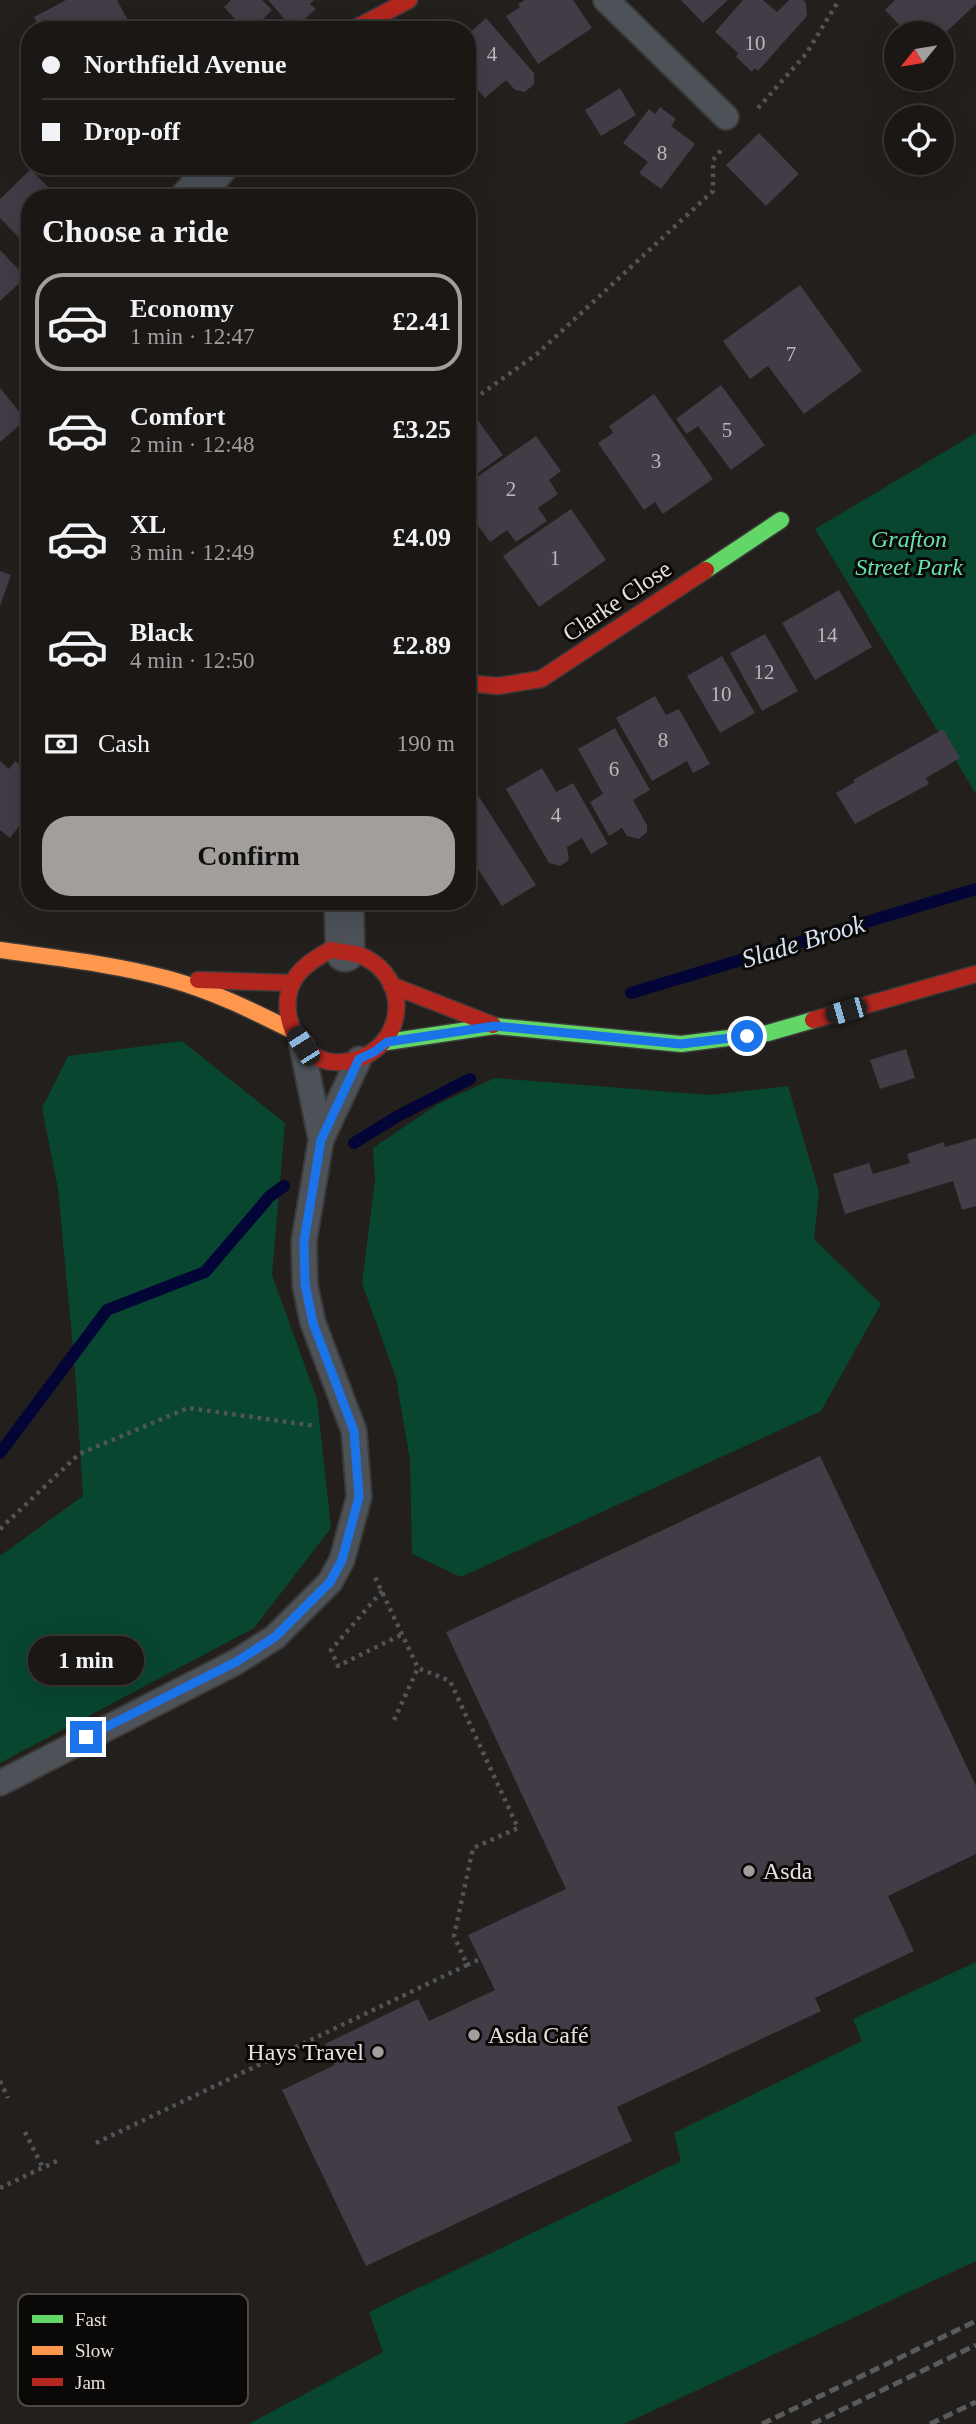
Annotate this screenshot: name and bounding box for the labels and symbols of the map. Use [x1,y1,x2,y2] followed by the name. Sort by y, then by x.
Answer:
[884,21,954,91] north arrow
[745,31,766,55] house number: 10
[487,42,498,66] house number: 4
[657,141,667,165] house number: 8
[786,342,796,366] house number: 7
[722,418,732,442] house number: 5
[651,449,661,473] house number: 3
[506,477,516,501] house number: 2
[855,526,963,580] park label: Grafton Street Park
[550,546,560,570] house number: 1
[558,555,676,647] street label: Clarke Close
[817,623,838,647] house number: 14
[754,660,775,684] house number: 12
[711,682,732,706] house number: 10
[658,728,668,752] house number: 8
[609,757,619,781] house number: 6
[551,803,562,827] house number: 4
[738,909,868,974] water label: Slade Brook
[823,995,870,1027] car
[731,1020,763,1052] route start
[283,1023,324,1069] car
[28,1636,144,1684] callout: 1 min
[70,1721,102,1753] route end
[763,1858,813,1884] place label: Asda
[741,1863,757,1879] marker: Asda
[488,2022,589,2048] place label: Asda Café
[466,2027,482,2043] marker: Asda Café
[247,2039,364,2065] place label: Hays Travel
[370,2044,386,2060] marker: Hays Travel
[18,2294,248,2406] legend
[75,2309,107,2330] text: Fast
[75,2340,114,2361] text: Slow
[75,2372,106,2393] text: Jam

